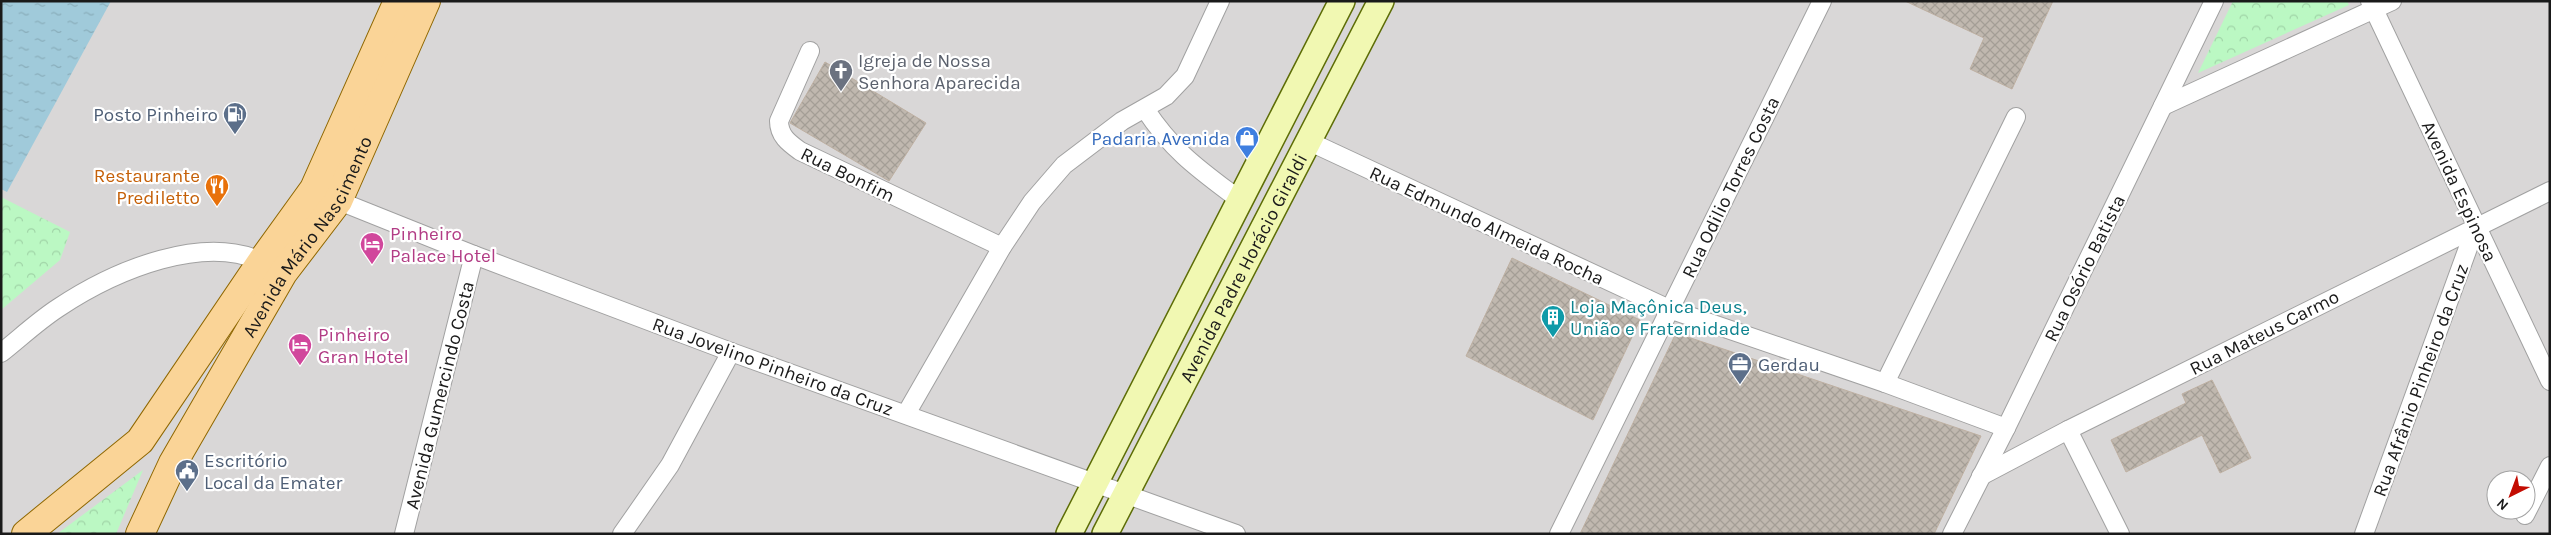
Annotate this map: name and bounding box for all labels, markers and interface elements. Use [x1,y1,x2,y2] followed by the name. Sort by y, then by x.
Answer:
[858,50,1021,94] place label: Igreja de Nossa Senhora Aparecida
[828,58,854,92] church icon: Igreja de Nossa Senhora Aparecida
[1677,93,1784,282] street label: Rua Odilio Torres Costa
[222,101,248,135] fuel station icon: Posto Pinheiro
[93,104,218,126] place label: Posto Pinheiro
[2417,117,2501,265] street label: Avenida Espinosa
[1234,125,1260,159] shop icon: Padaria Avenida
[1091,128,1230,150] place label: Padaria Avenida
[238,133,377,342] street label: Avenida Mário Nascimento
[797,143,898,207] street label: Rua Bonfim
[1175,150,1312,386] street label: Avenida Padre Horácio Giraldi
[1366,162,1607,290] street label: Rua Edmundo Almeida Rocha
[94,165,200,209] place label: Restaurante Prediletto
[204,173,230,207] restaurant icon: Restaurante Prediletto
[2040,191,2130,346] street label: Rua Osório Batista
[390,223,496,267] place label: Pinheiro Palace Hotel
[359,231,385,265] hotel icon: Pinheiro Palace Hotel
[2368,261,2473,500] street label: Rua Afrânio Pinheiro da Cruz
[401,279,479,511] street label: Avenida Gumercindo Costa
[2186,286,2343,380] street label: Rua Mateus Carmo
[1570,296,1750,340] place label: Loja Maçônica Deus, União e Fraternidade
[1540,304,1566,338] building icon: Loja Maçônica Deus, União e Fraternidade
[649,313,896,421] street label: Rua Jovelino Pinheiro da Cruz
[318,324,409,368] place label: Pinheiro Gran Hotel
[287,332,313,366] hotel icon: Pinheiro Gran Hotel
[1727,351,1753,385] office icon: Gerdau
[1758,354,1820,376] place label: Gerdau
[204,450,342,494] place label: Escritório Local da Emater
[174,458,200,492] public building icon: Escritório Local da Emater
[2486,470,2536,520] north arrow
[2493,495,2512,514] text: N

